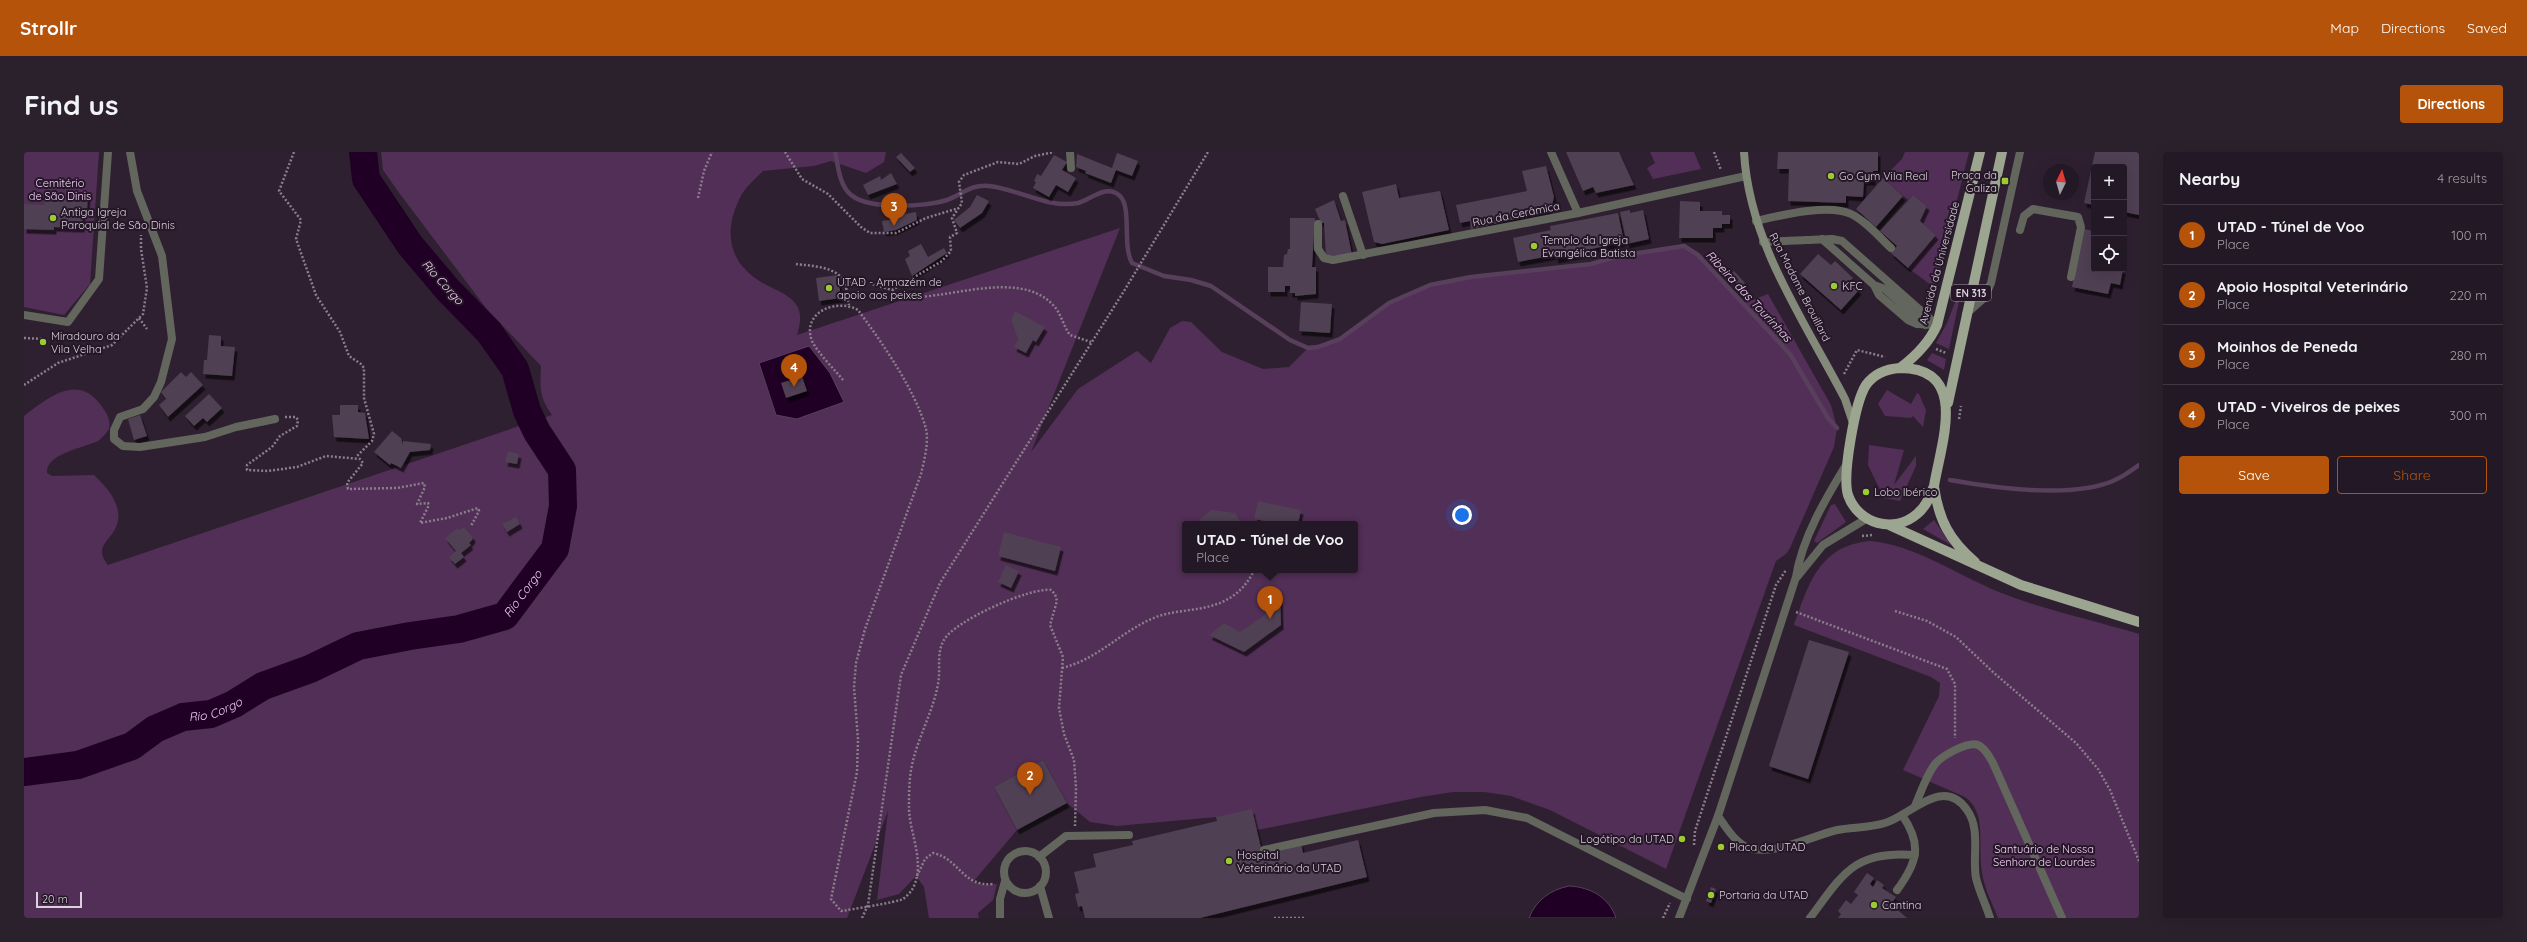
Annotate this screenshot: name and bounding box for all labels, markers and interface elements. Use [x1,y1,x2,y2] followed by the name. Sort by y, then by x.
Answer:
[20,16,77,40] text: Strollr
[2330,19,2359,37] text: Map
[2381,19,2445,37] text: Directions
[2467,19,2507,37] text: Saved
[2400,85,2503,123] button: Directions
[24,87,118,122] text: Find us
[2043,164,2079,200] north arrow
[2091,164,2127,272] map controls
[2091,164,2127,200] button: +
[1951,168,1997,195] place label: Praça da Galiza
[2179,168,2240,189] text: Nearby
[1839,169,1928,183] place label: Go Gym Vila Real
[2437,170,2487,186] text: 4 results
[1826,171,1836,181] marker: Go Gym Vila Real
[29,176,91,203] park label: Cemitério de São Dinis
[2000,176,2010,186] marker: Praça da Galiza
[881,193,907,226] pin: 3
[1471,199,1561,229] street label: Rua da Cerâmica
[1916,200,1962,326] street label: Avenida da Universidade
[2091,200,2127,236] button: −
[61,205,175,232] place label: Antiga Igreja Paroquial de São Dinis
[48,213,58,223] marker: Antiga Igreja Paroquial de São Dinis
[2217,217,2364,236] text: UTAD - Túnel de Voo
[2189,227,2195,243] text: 1
[2451,227,2487,243] text: 100 m
[1766,230,1834,344] street label: Rua Madame Brouillard
[1542,233,1635,260] place label: Templo da Igreja Evangélica Batista
[2091,236,2127,272] button: locate
[2217,236,2250,252] text: Place
[1529,241,1539,251] marker: Templo da Igreja Evangélica Batista
[1703,247,1796,346] water label: Ribeira das Tourinhas
[419,256,468,308] water label: Rio Corgo
[837,275,942,302] place label: UTAD - Armazém de apoio aos peixes
[2217,277,2408,296] text: Apoio Hospital Veterinário
[1842,279,1863,293] place label: KFC
[1829,281,1839,291] marker: KFC
[824,283,834,293] marker: UTAD - Armazém de apoio aos peixes
[1951,285,1991,301] road number: EN 313
[2188,287,2196,303] text: 2
[2449,287,2487,303] text: 220 m
[2217,296,2250,312] text: Place
[51,329,120,356] place label: Miradouro da Vila Velha
[38,337,48,347] marker: Miradouro da Vila Velha
[2217,337,2358,356] text: Moinhos de Peneda
[2189,347,2195,363] text: 3
[2450,347,2487,363] text: 280 m
[781,354,807,387] pin: 4
[2217,356,2250,372] text: Place
[2217,397,2400,416] text: UTAD - Viveiros de peixes
[2188,407,2196,423] text: 4
[2449,407,2487,423] text: 300 m
[2217,416,2250,432] text: Place
[2179,456,2329,494] button: Save
[2337,456,2487,494] button: Share
[1874,485,1938,499] place label: Lobo Ibérico
[1861,487,1871,497] marker: Lobo Ibérico
[1452,505,1472,525] your location
[1182,521,1358,573] popup
[1196,530,1344,549] text: UTAD - Túnel de Voo
[1196,549,1229,565] text: Place
[499,566,545,620] water label: Rio Corgo
[1257,586,1283,619] pin: 1
[188,693,245,724] water label: Rio Corgo
[1017,762,1043,795] pin: 2
[1580,832,1674,846] place label: Logótipo da UTAD
[1677,834,1687,844] marker: Logótipo da UTAD
[1729,840,1806,854] place label: Placa da UTAD
[1716,842,1726,852] marker: Placa da UTAD
[1993,842,2095,869] park label: Santuário de Nossa Senhora de Lourdes
[1237,848,1341,875] place label: Hospital Veterinário da UTAD
[1224,856,1234,866] marker: Hospital Veterinário da UTAD
[1719,888,1808,902] place label: Portaria da UTAD
[36,890,82,909] scale bar
[1706,890,1716,900] marker: Portaria da UTAD
[42,892,68,906] text: 20 m
[1882,898,1921,912] place label: Cantina
[1869,900,1879,910] marker: Cantina

